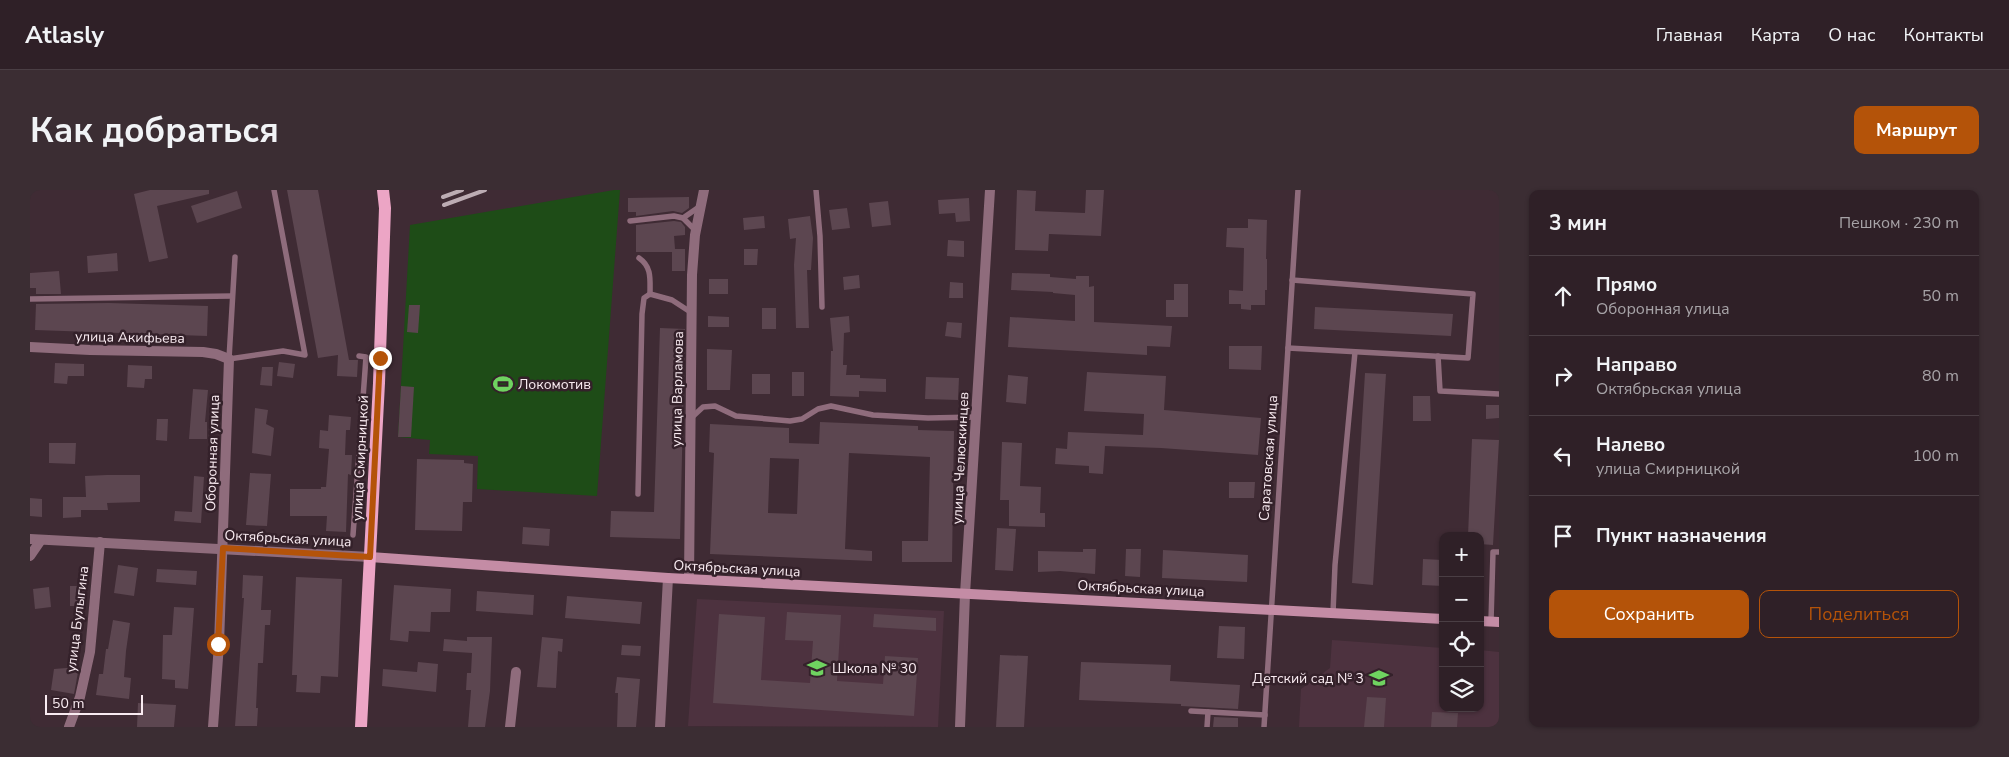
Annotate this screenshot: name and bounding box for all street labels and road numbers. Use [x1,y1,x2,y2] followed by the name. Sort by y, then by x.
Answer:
[75,327,185,348] street label: улица Акифьева
[667,331,688,447] street label: улица Варламова
[948,391,973,525] street label: улица Челюскинцев
[201,394,224,512] street label: Оборонная улица
[1255,394,1282,522] street label: Саратовская улица
[348,395,373,521] street label: улица Смирницкой
[224,526,352,551] street label: Октябрьская улица
[673,556,801,581] street label: Октябрьская улица
[62,565,93,673] street label: улица Булыгина
[1077,576,1205,601] street label: Октябрьская улица

